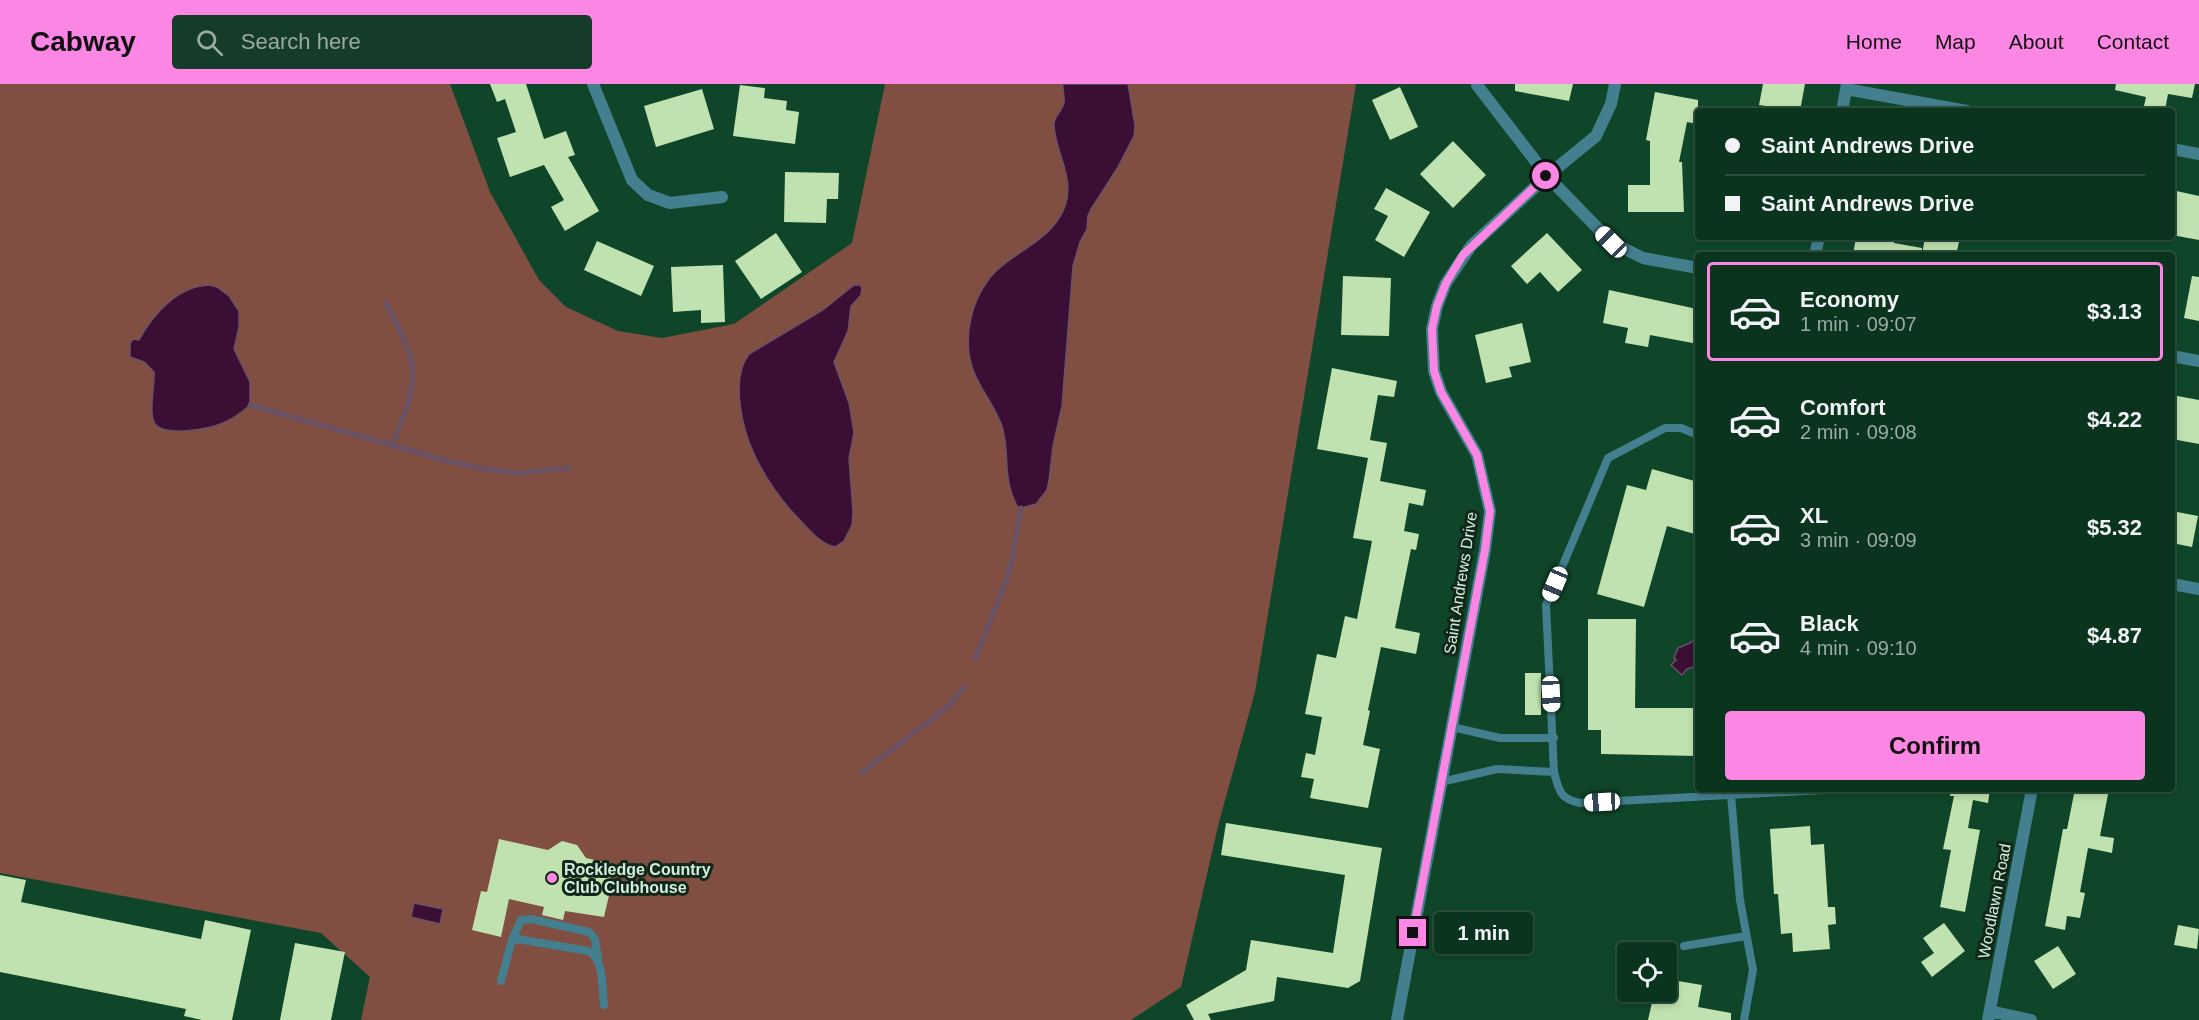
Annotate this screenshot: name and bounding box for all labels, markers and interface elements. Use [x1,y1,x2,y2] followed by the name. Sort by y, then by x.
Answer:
[172,15,592,69] search box
[30,26,136,57] text: Cabway
[193,26,226,59] icon: search
[241,29,361,54] text: Search here
[1846,30,1902,53] text: Home
[1935,30,1976,53] text: Map
[2009,30,2064,53] text: About
[2097,30,2169,53] text: Contact
[1761,133,1974,158] text: Saint Andrews Drive
[1532,162,1559,189] route start
[1761,191,1974,216] text: Saint Andrews Drive
[1592,223,1630,261] car
[1728,285,1782,339] icon: car
[1800,287,1899,312] text: Economy
[2087,299,2142,324] text: $3.13
[1800,313,1917,335] text: 1 min · 09:07
[1728,393,1782,447] icon: car
[1800,395,1886,420] text: Comfort
[2087,407,2142,432] text: $4.22
[1800,421,1917,443] text: 2 min · 09:08
[1728,501,1782,555] icon: car
[1800,503,1828,528] text: XL
[1441,511,1480,656] street label: Saint Andrews Drive
[2087,515,2142,540] text: $5.32
[1800,529,1917,551] text: 3 min · 09:09
[1540,564,1570,604] car
[1728,609,1782,663] icon: car
[1800,611,1859,636] text: Black
[2087,623,2142,648] text: $4.87
[1800,637,1917,659] text: 4 min · 09:10
[1541,676,1561,712] car
[1725,711,2145,780] button: Confirm
[1584,792,1620,812] car
[1975,842,2014,960] street label: Woodlawn Road
[564,861,711,896] place label: Rockledge Country Club Clubhouse
[545,871,559,885] marker: Rockledge Country Club Clubhouse
[1434,912,1533,954] callout: 1 min
[1399,919,1426,946] route end
[1457,922,1510,944] text: 1 min
[1617,942,1677,1002] map controls
[1617,942,1677,1002] button: locate

